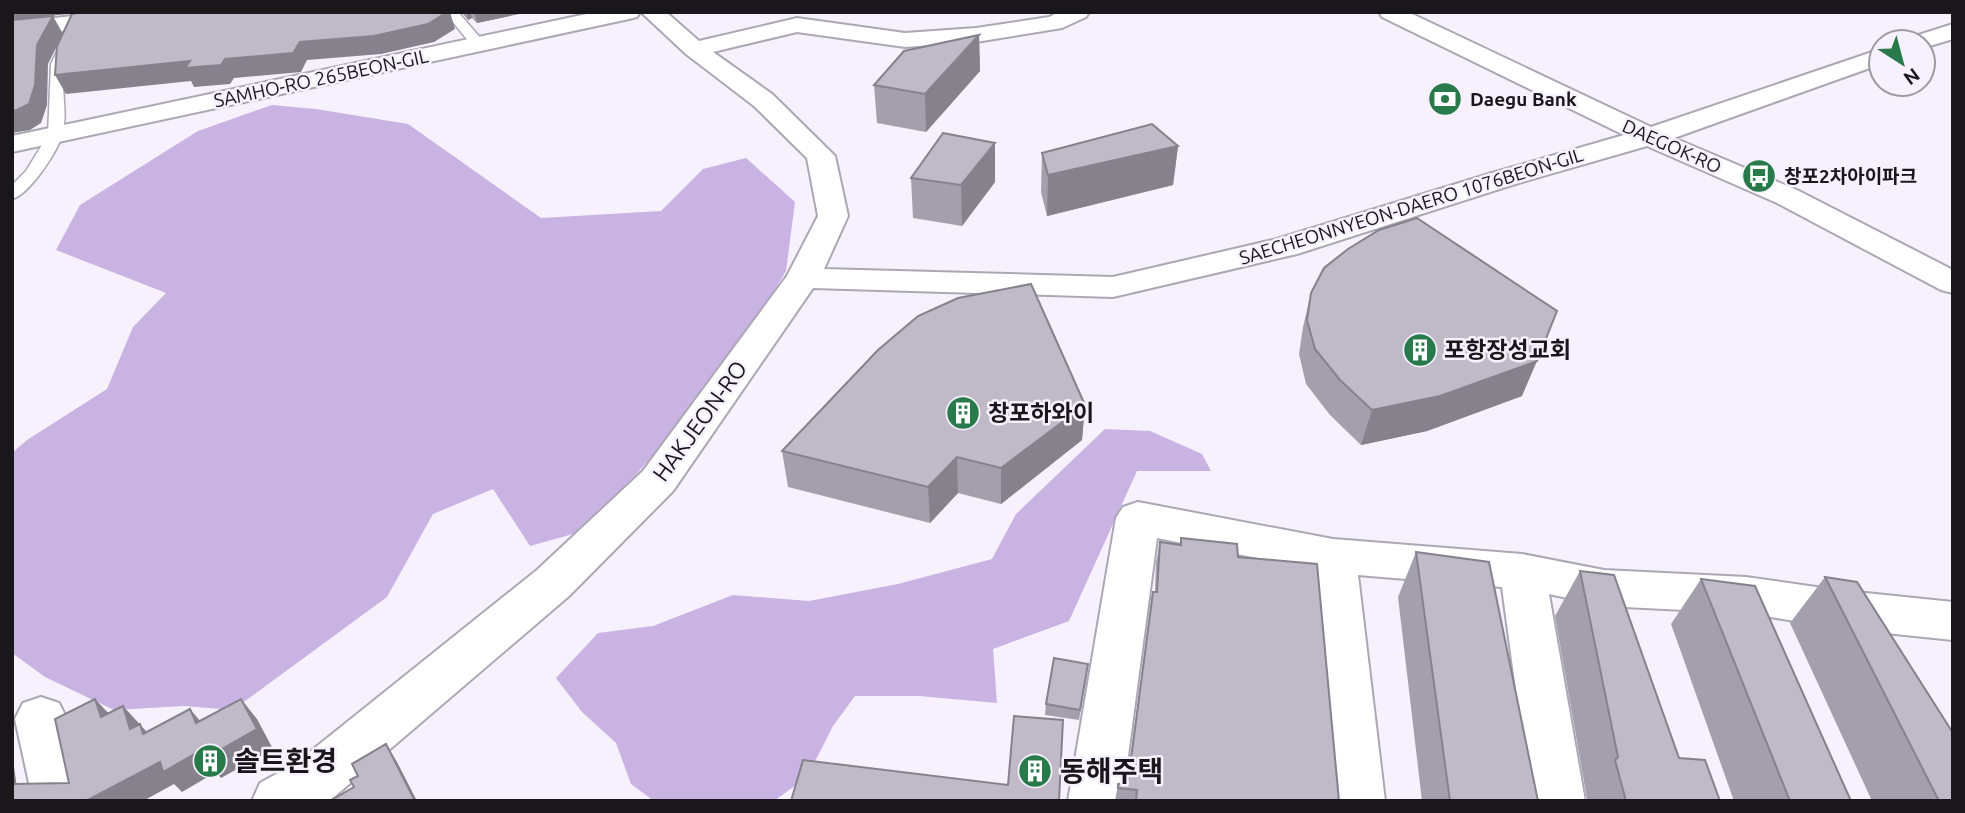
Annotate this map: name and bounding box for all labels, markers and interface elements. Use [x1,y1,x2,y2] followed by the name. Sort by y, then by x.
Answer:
[1867,28,1937,98] north arrow
[212,44,431,112] street label: SAMHO-RO 265BEON-GIL
[1900,64,1924,90] text: N
[1426,80,1464,118] bank icon: Daegu Bank
[1470,88,1577,110] place label: Daegu Bank
[1619,114,1725,178] street label: DAEGOK-RO
[1236,143,1586,269] street label: SAECHEONNYEON-DAERO 1076BEON-GIL
[1740,157,1778,195] bus stop icon: 창포2차아이파크
[1784,165,1917,187] place label: 창포2차아이파크
[1401,331,1439,369] building icon: 포항장성교회
[1444,337,1571,362] place label: 포항장성교회
[648,356,752,486] street label: HAKJEON-RO
[944,394,982,432] building icon: 창포하와이
[988,400,1094,425] place label: 창포하와이
[191,742,229,780] building icon: 솔트환경
[234,745,337,776] place label: 솔트환경
[1016,752,1054,790] building icon: 동해주택
[1060,755,1163,786] place label: 동해주택

